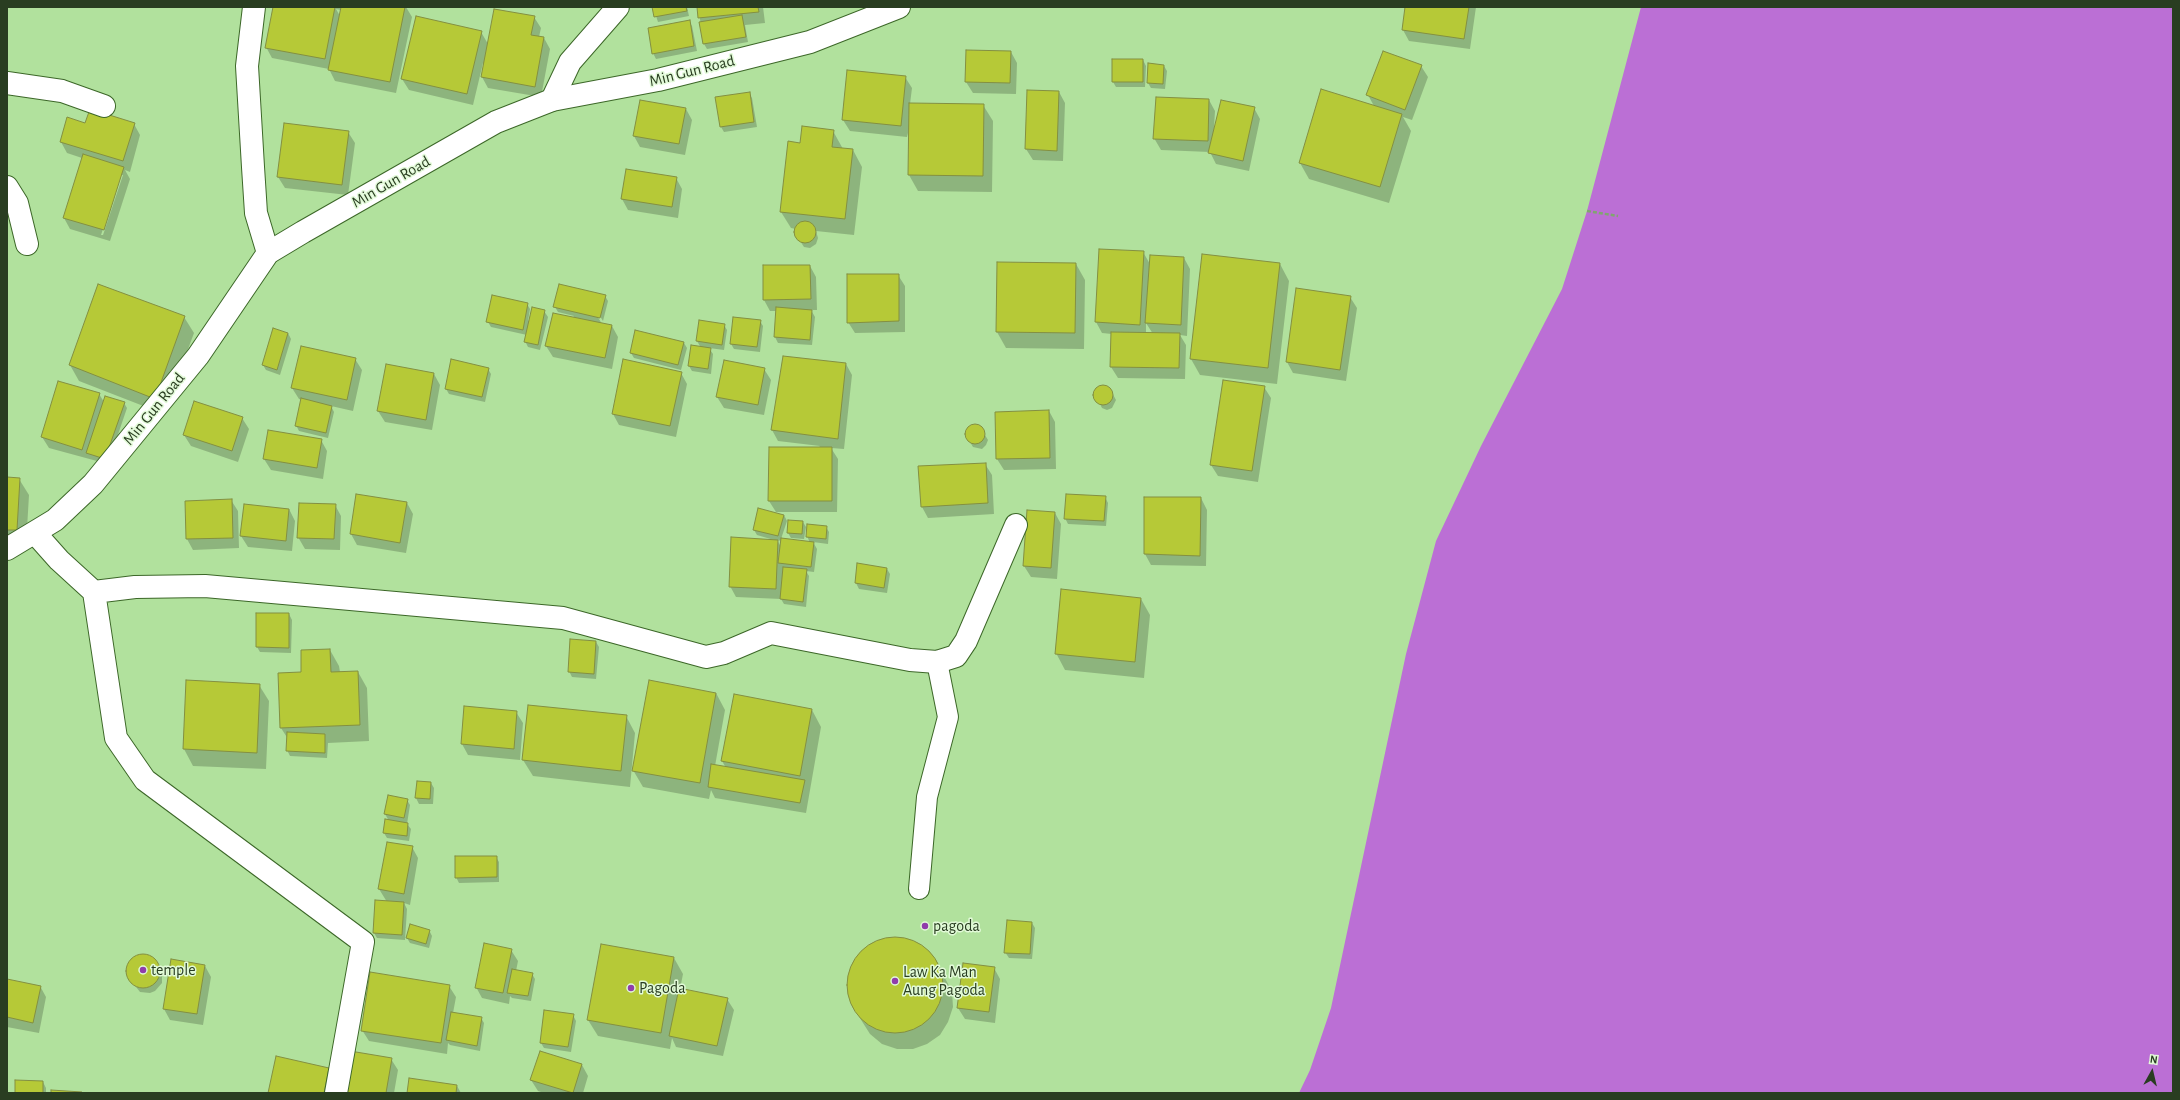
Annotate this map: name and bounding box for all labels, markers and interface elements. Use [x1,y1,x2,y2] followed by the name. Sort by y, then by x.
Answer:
[647,51,737,91] street label: Min Gun Road
[348,152,434,212] street label: Min Gun Road
[119,369,189,449] street label: Min Gun Road
[933,916,980,936] place label: pagoda
[920,921,930,931] marker: pagoda
[151,960,196,980] place label: temple
[903,962,985,1000] place label: Law Ka Man Aung Pagoda
[138,965,148,975] marker: temple
[890,976,900,986] marker: Law Ka Man Aung Pagoda
[639,978,686,998] place label: Pagoda
[626,983,636,993] marker: Pagoda
[2132,1052,2172,1092] north arrow
[2149,1054,2158,1066] text: N

